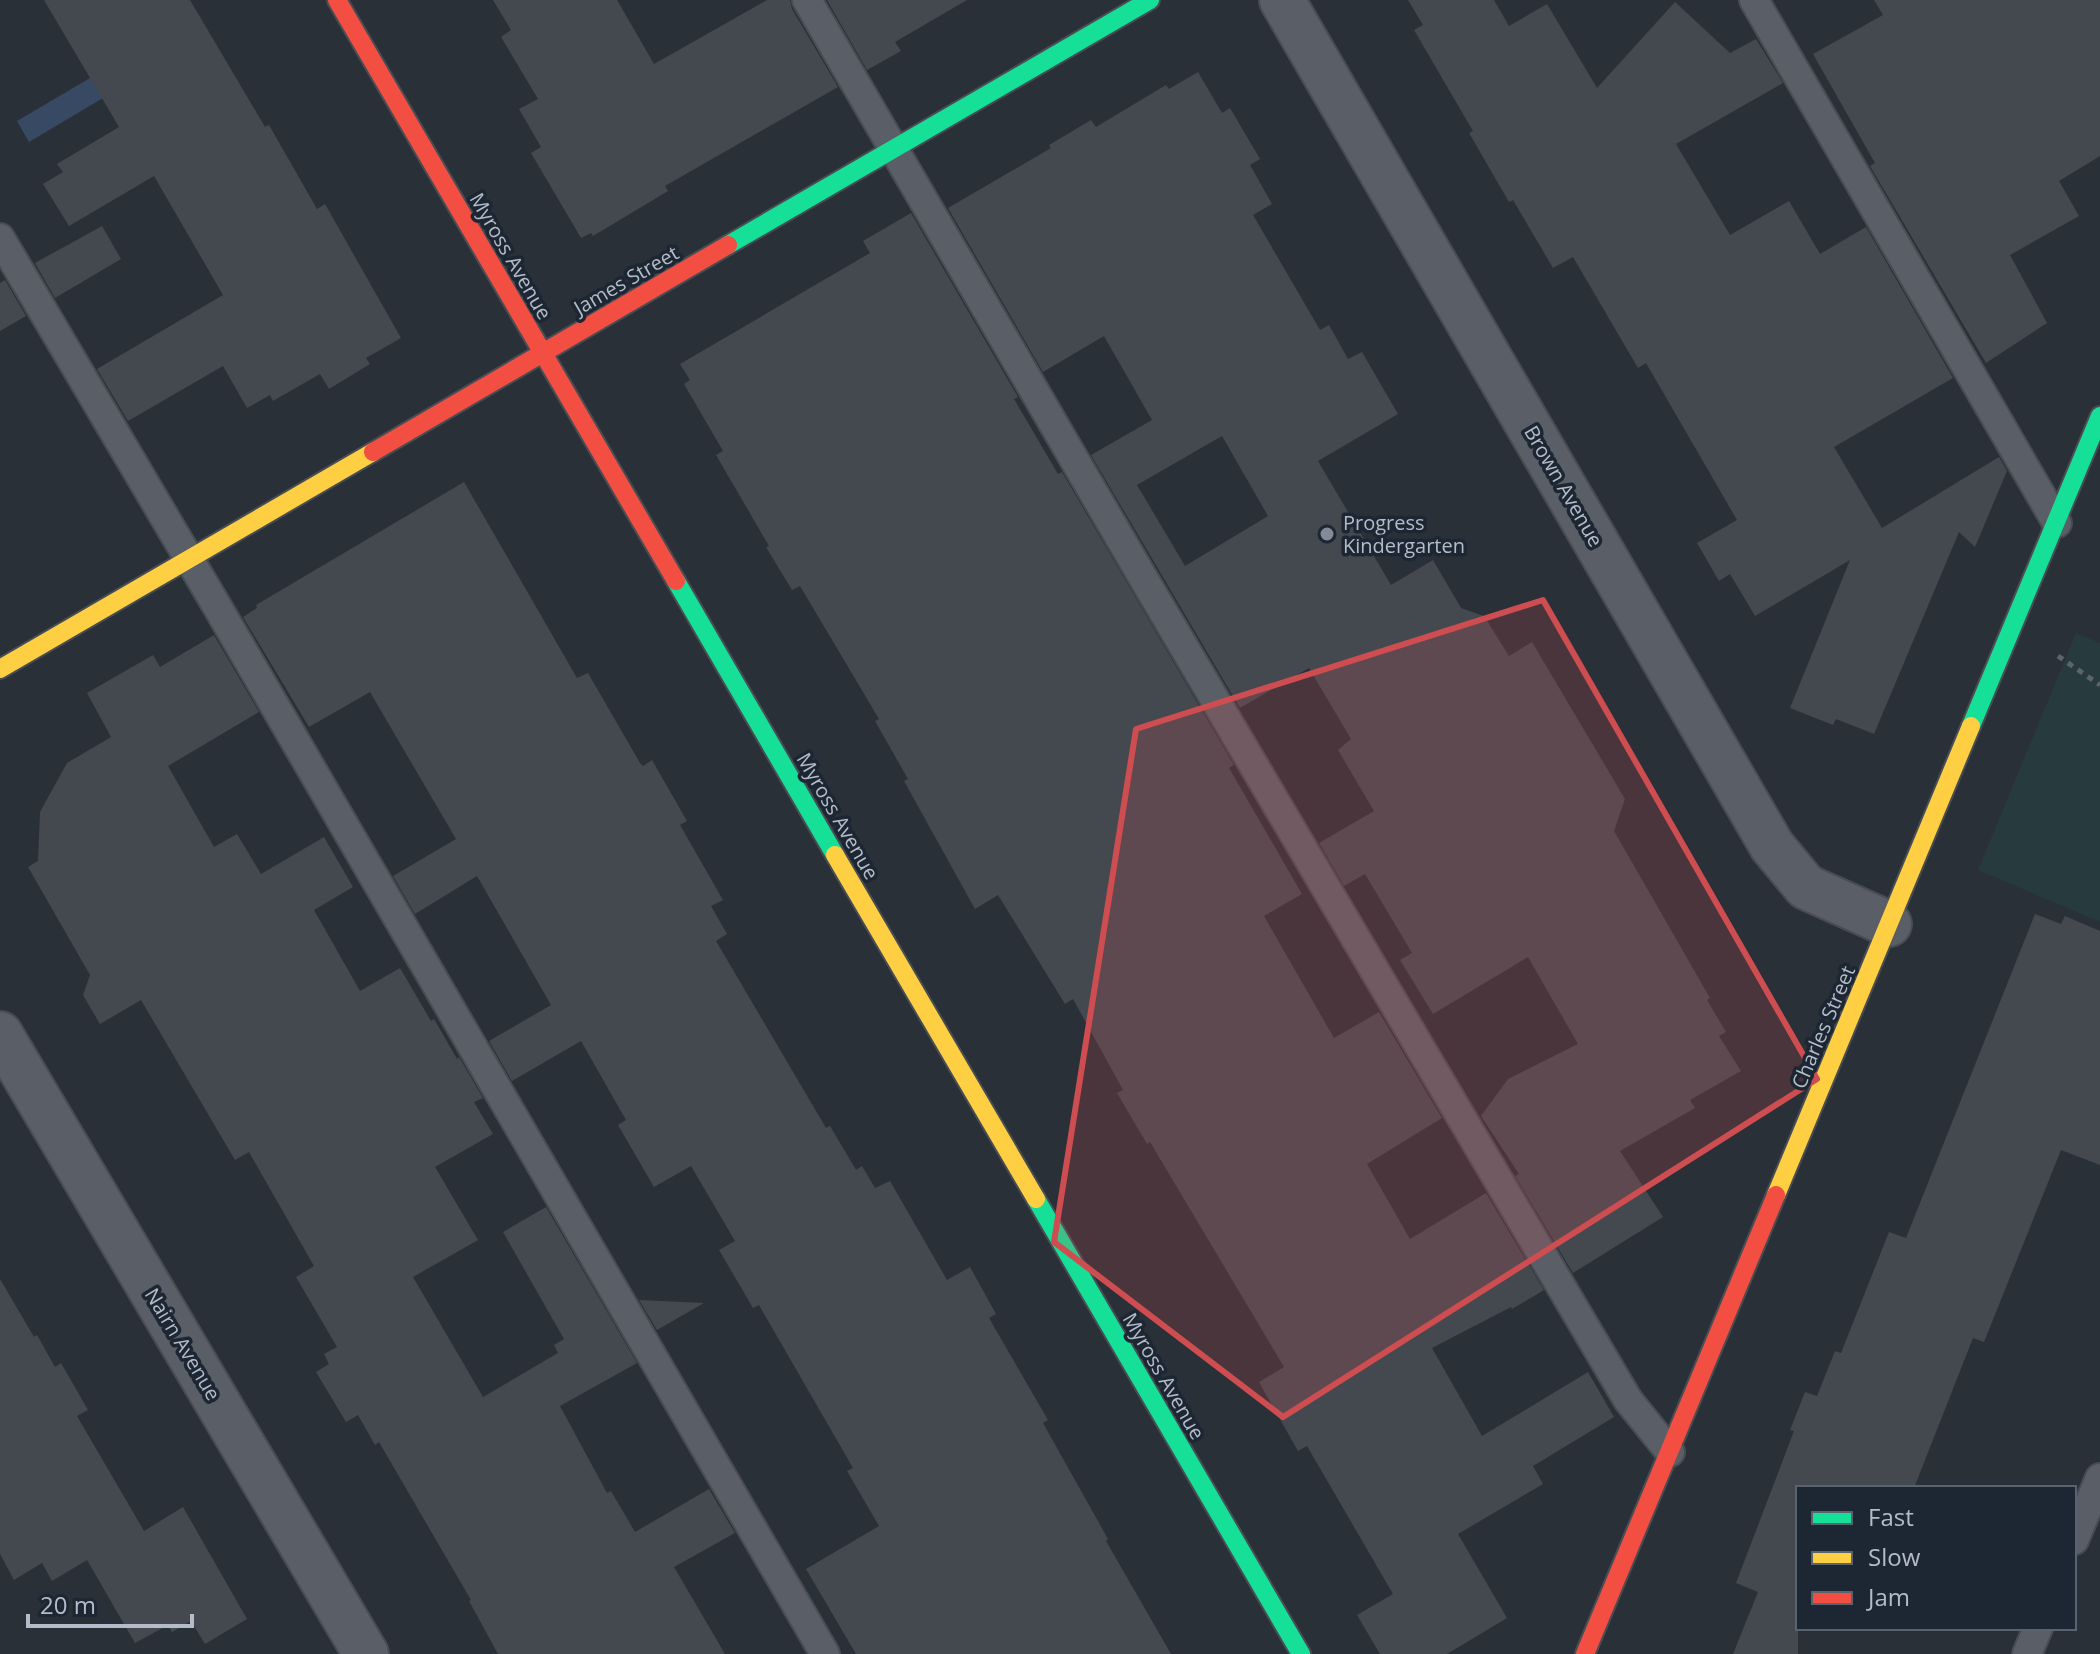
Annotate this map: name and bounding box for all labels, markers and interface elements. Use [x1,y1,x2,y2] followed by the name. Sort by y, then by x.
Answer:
[464,188,558,324] street label: Myross Avenue
[567,239,683,322] street label: James Street
[1518,420,1610,552] street label: Brown Avenue
[1343,509,1465,559] place label: Progress Kindergarten
[1318,525,1336,543] marker: Progress Kindergarten
[791,748,885,884] street label: Myross Avenue
[1785,961,1861,1093] street label: Charles Street
[139,1283,227,1405] street label: Nairn Avenue
[1117,1308,1211,1444] street label: Myross Avenue
[1796,1486,2076,1630] legend
[1868,1500,1914,1533] text: Fast
[1868,1540,1921,1573] text: Slow
[28,1578,192,1628] scale bar
[1866,1580,1910,1613] text: Jam
[40,1588,96,1621] text: 20 m

